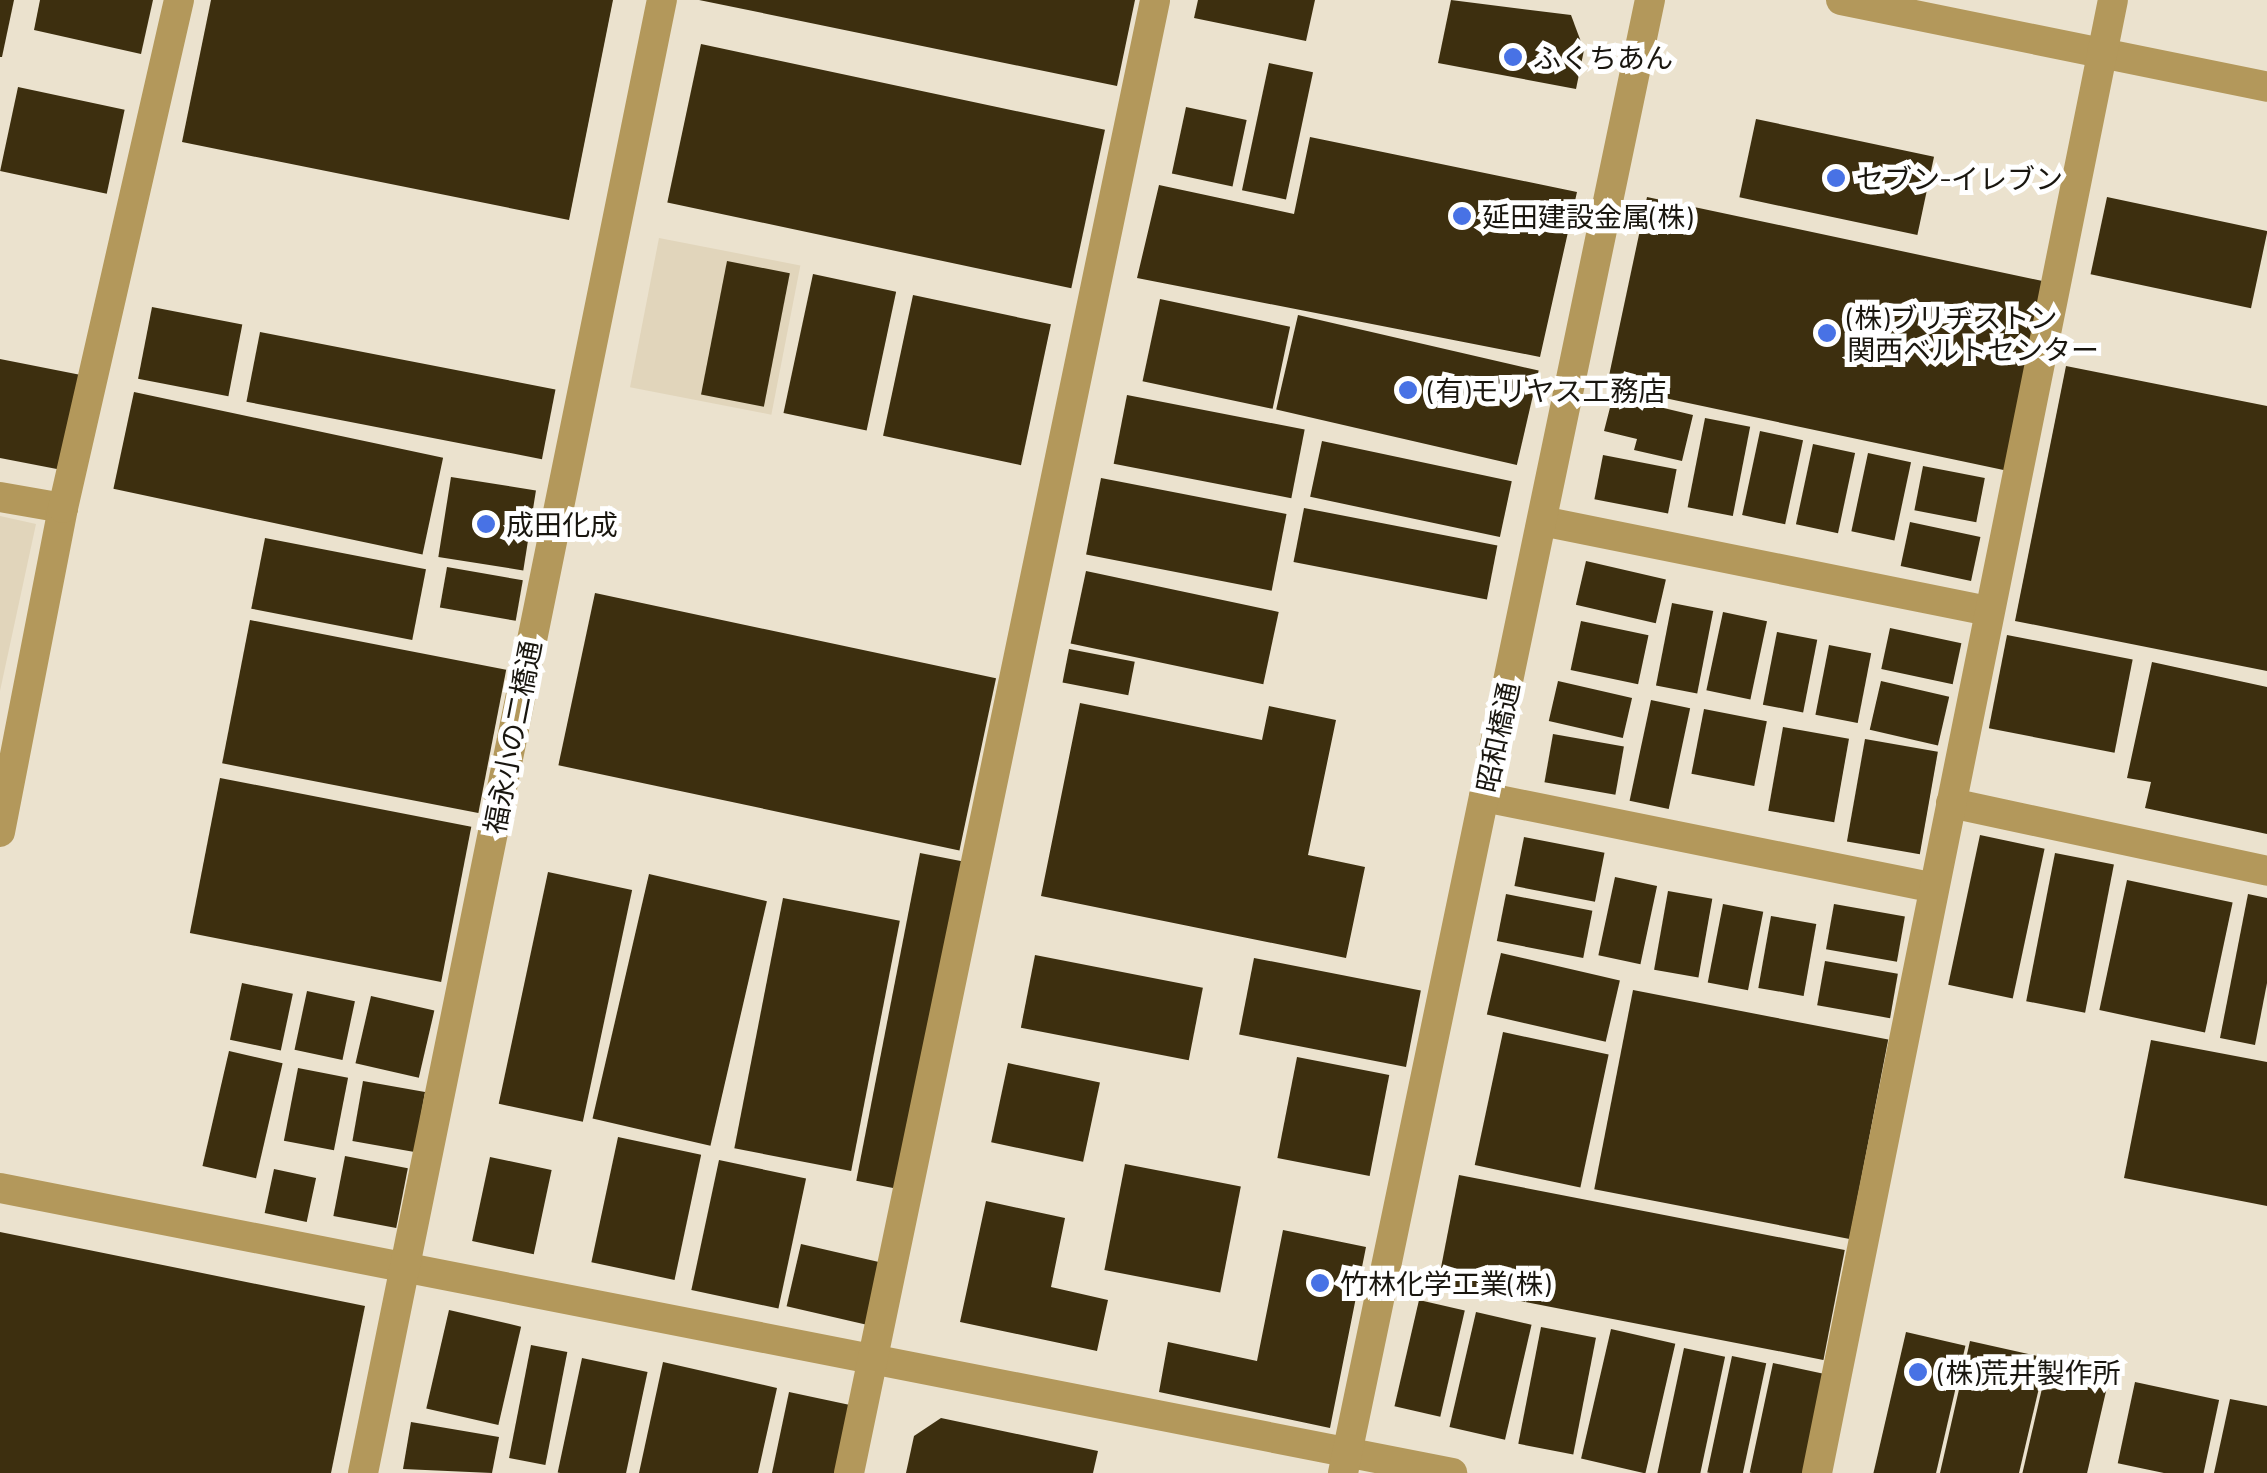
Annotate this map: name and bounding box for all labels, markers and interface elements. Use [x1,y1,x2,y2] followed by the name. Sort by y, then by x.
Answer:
[1533,40,1673,74] place label: ふくちあん
[1502,46,1524,68] marker: ふくちあん
[1856,161,2063,195] place label: セブン-イレブン
[1825,167,1847,189] marker: セブン-イレブン
[1482,199,1693,233] place label: 延田建設金属(株)
[1451,205,1473,227] marker: 延田建設金属(株)
[1847,300,2099,366] place label: (株)ブリヂストン 関西ベルトセンター
[1816,322,1838,344] marker: (株)ブリヂストン 関西ベルトセンター
[1428,373,1667,407] place label: (有)モリヤス工務店
[1397,379,1419,401] marker: (有)モリヤス工務店
[506,507,618,541] place label: 成田化成
[475,513,497,535] marker: 成田化成
[477,638,547,836] street label: 福永小の二橋通
[1469,679,1525,795] street label: 昭和橋通
[1340,1266,1551,1300] place label: 竹林化学工業(株)
[1309,1272,1331,1294] marker: 竹林化学工業(株)
[1938,1355,2121,1389] place label: (株)荒井製作所
[1907,1361,1929,1383] marker: (株)荒井製作所

